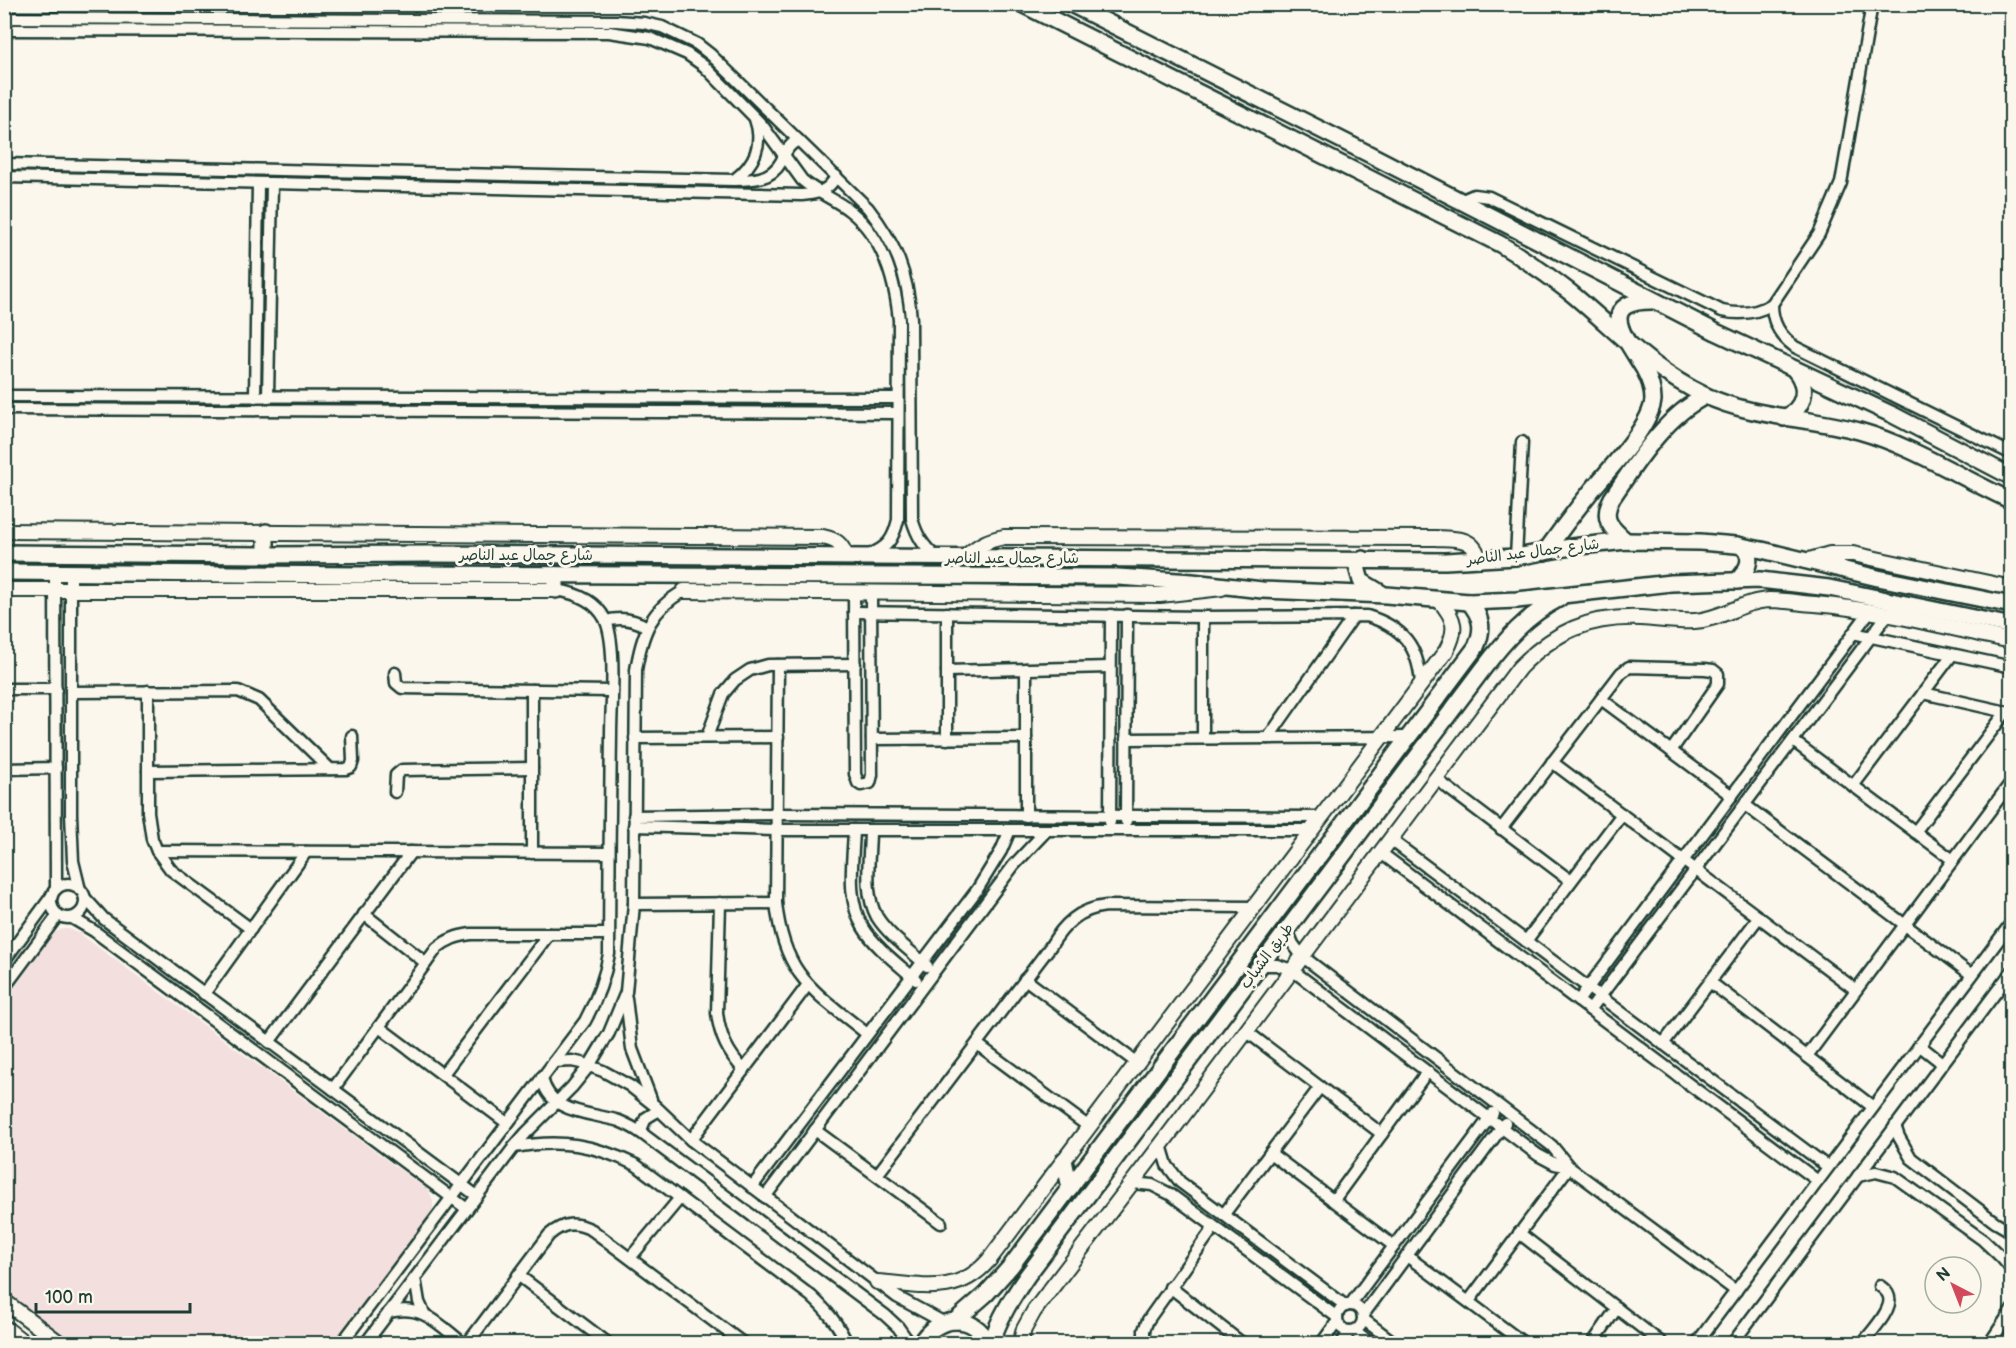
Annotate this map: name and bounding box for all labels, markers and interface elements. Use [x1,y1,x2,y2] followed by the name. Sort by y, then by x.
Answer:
[1465,534,1600,570] street label: شارع جمال عبد الناصر
[458,546,593,565] street label: شارع جمال عبد الناصر
[944,549,1079,568] street label: شارع جمال عبد الناصر
[1236,919,1298,993] street label: طريق الشباب
[1923,1255,1983,1315] north arrow
[1933,1264,1955,1286] text: N
[36,1276,190,1314] scale bar
[45,1287,93,1308] text: 100 m

